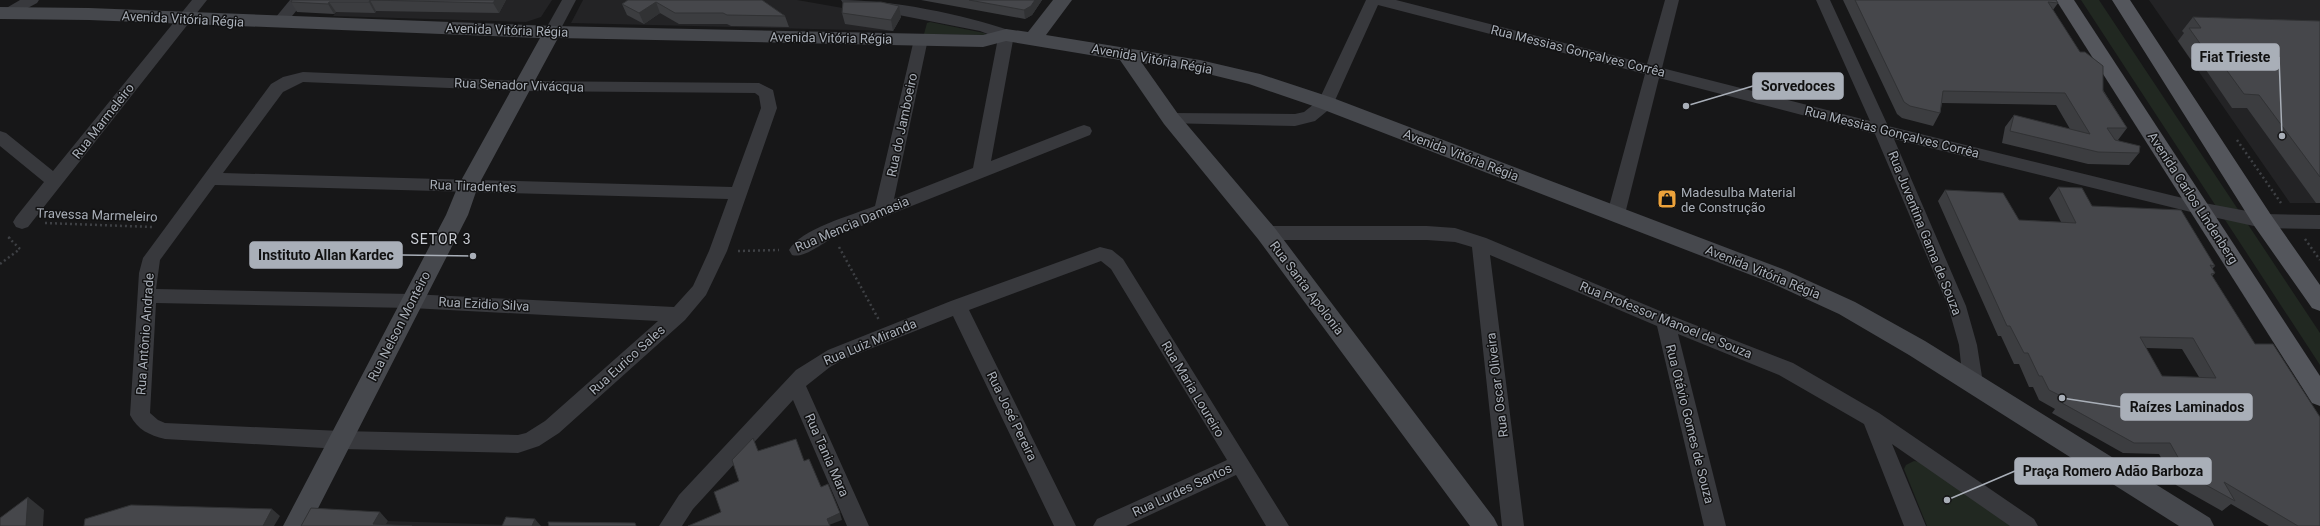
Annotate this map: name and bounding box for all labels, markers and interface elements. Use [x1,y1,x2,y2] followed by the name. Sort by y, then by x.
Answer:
[121,8,245,30] street label: Avenida Vitória Régia
[446,20,568,40] street label: Avenida Vitória Régia
[1489,22,1667,80] street label: Rua Messias Gonçalves Corrêa
[770,29,892,47] street label: Avenida Vitória Régia
[1090,41,1214,77] street label: Avenida Vitória Régia
[2192,44,2279,70] callout: Fiat Trieste
[2200,49,2271,65] text: Fiat Trieste
[884,72,920,178] street label: Rua do Jamboeiro
[1753,73,1843,99] callout: Sorvedoces
[454,75,584,95] street label: Rua Senador Vivácqua
[1761,78,1835,94] text: Sorvedoces
[69,80,137,162] street label: Rua Marmeleiro
[1803,103,1981,161] street label: Rua Messias Gonçalves Corrêa
[1401,126,1521,184] street label: Avenida Vitória Régia
[2145,129,2241,267] street label: Avenida Carlos Lindenberg
[1885,149,1965,317] street label: Rua Juventina Gama de Souza
[429,177,517,195] street label: Rua Tiradentes
[1681,185,1796,215] place label: Madesulba Material de Construção
[1656,188,1678,210] shop icon: Madesulba Material de Construção
[793,193,911,255] street label: Rua Mencia Damasia
[36,205,158,225] street label: Travessa Marmeleiro
[410,231,472,247] district label: SETOR 3
[1267,238,1347,338] street label: Rua Santa Apolonia
[250,242,402,268] callout: Instituto Allan Kardec
[1703,242,1823,302] street label: Avenida Vitória Régia
[258,247,394,263] text: Instituto Allan Kardec
[365,269,433,383] street label: Rua Nelson Monteiro
[133,272,157,395] street label: Rua Antônio Andrade
[1578,278,1754,362] street label: Rua Professor Manoel de Souza
[438,294,530,314] street label: Rua Ezidio Silva
[821,316,919,368] street label: Rua Luiz Miranda
[586,322,668,398] street label: Rua Eurico Sales
[1483,332,1511,438] street label: Rua Oscar Oliveira
[1158,338,1228,440] street label: Rua Maria Loureiro
[1663,343,1717,505] street label: Rua Otávio Gomes de Souza
[984,369,1040,463] street label: Rua José Pereira
[2121,394,2252,420] callout: Raízes Laminados
[2130,399,2244,415] text: Raízes Laminados
[802,411,852,499] street label: Rua Tania Mara
[2015,458,2211,484] callout: Praça Romero Adão Barboza
[1130,460,1234,520] street label: Rua Lurdes Santos
[2023,463,2204,479] text: Praça Romero Adão Barboza

